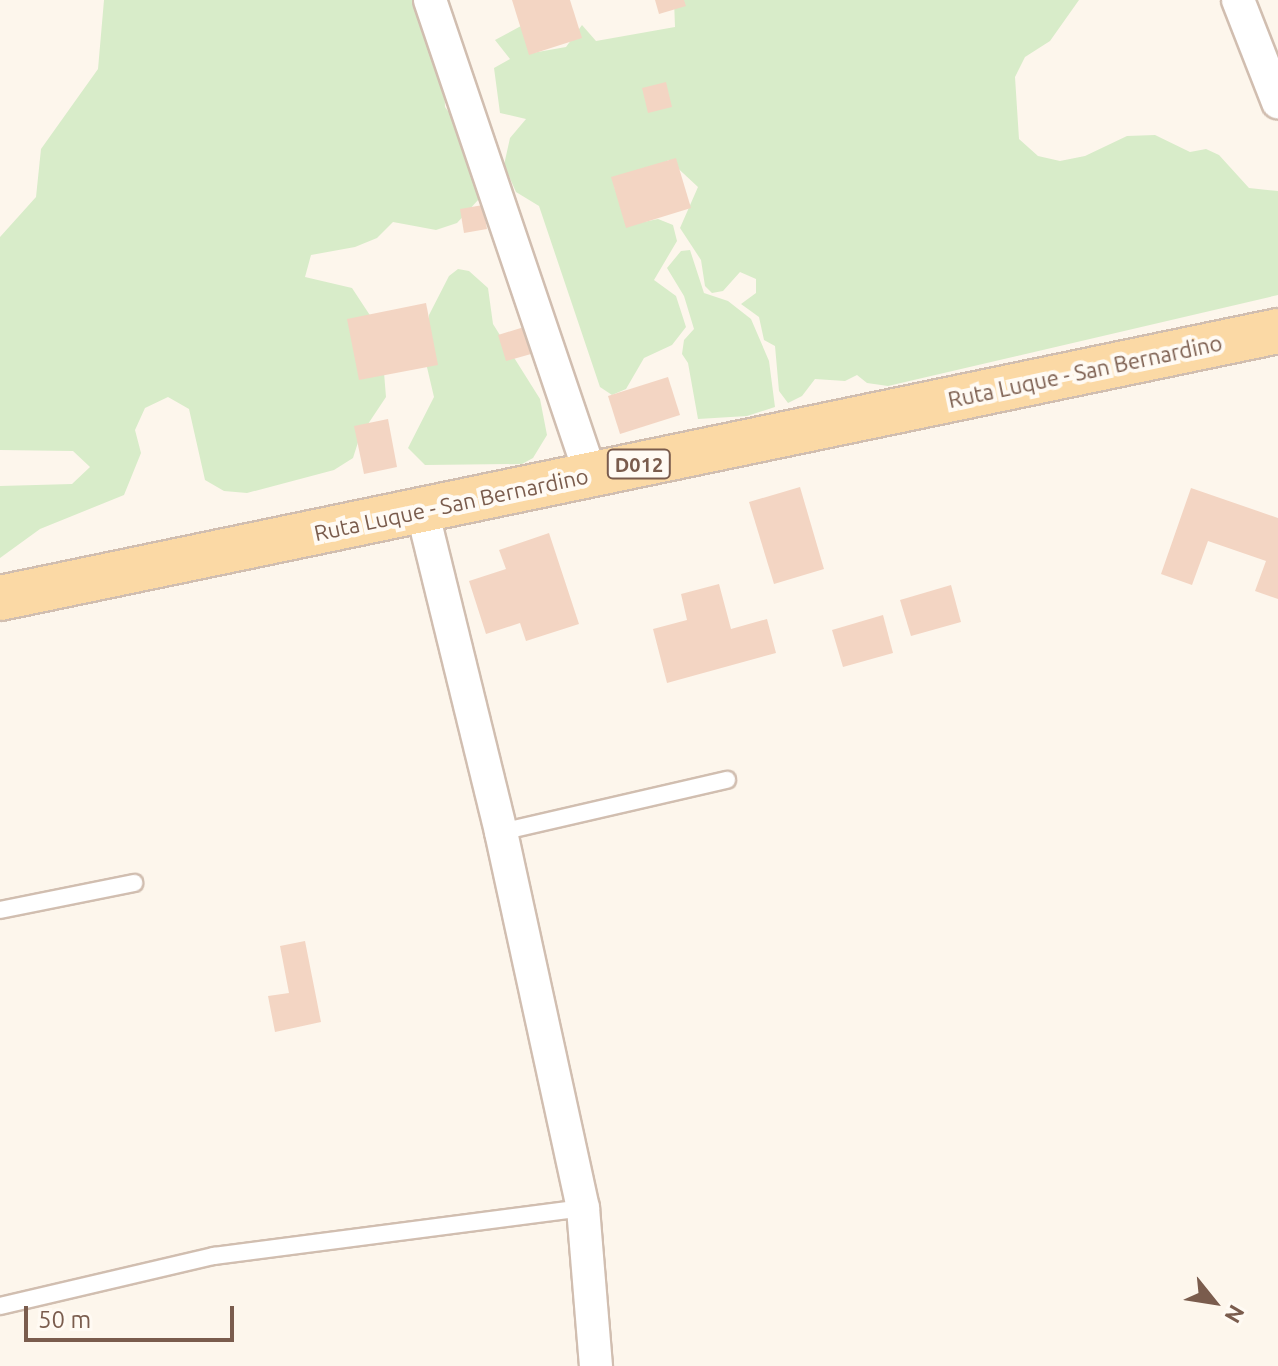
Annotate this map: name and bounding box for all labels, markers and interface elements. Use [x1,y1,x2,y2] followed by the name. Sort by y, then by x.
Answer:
[945,329,1225,413] street label: Ruta Luque - San Bernardino
[605,448,673,480] road number: D012
[311,462,591,546] street label: Ruta Luque - San Bernardino
[1174,1262,1254,1342] north arrow
[28,1290,238,1340] scale bar
[1220,1301,1250,1328] text: N
[38,1306,91,1333] text: 50 m

